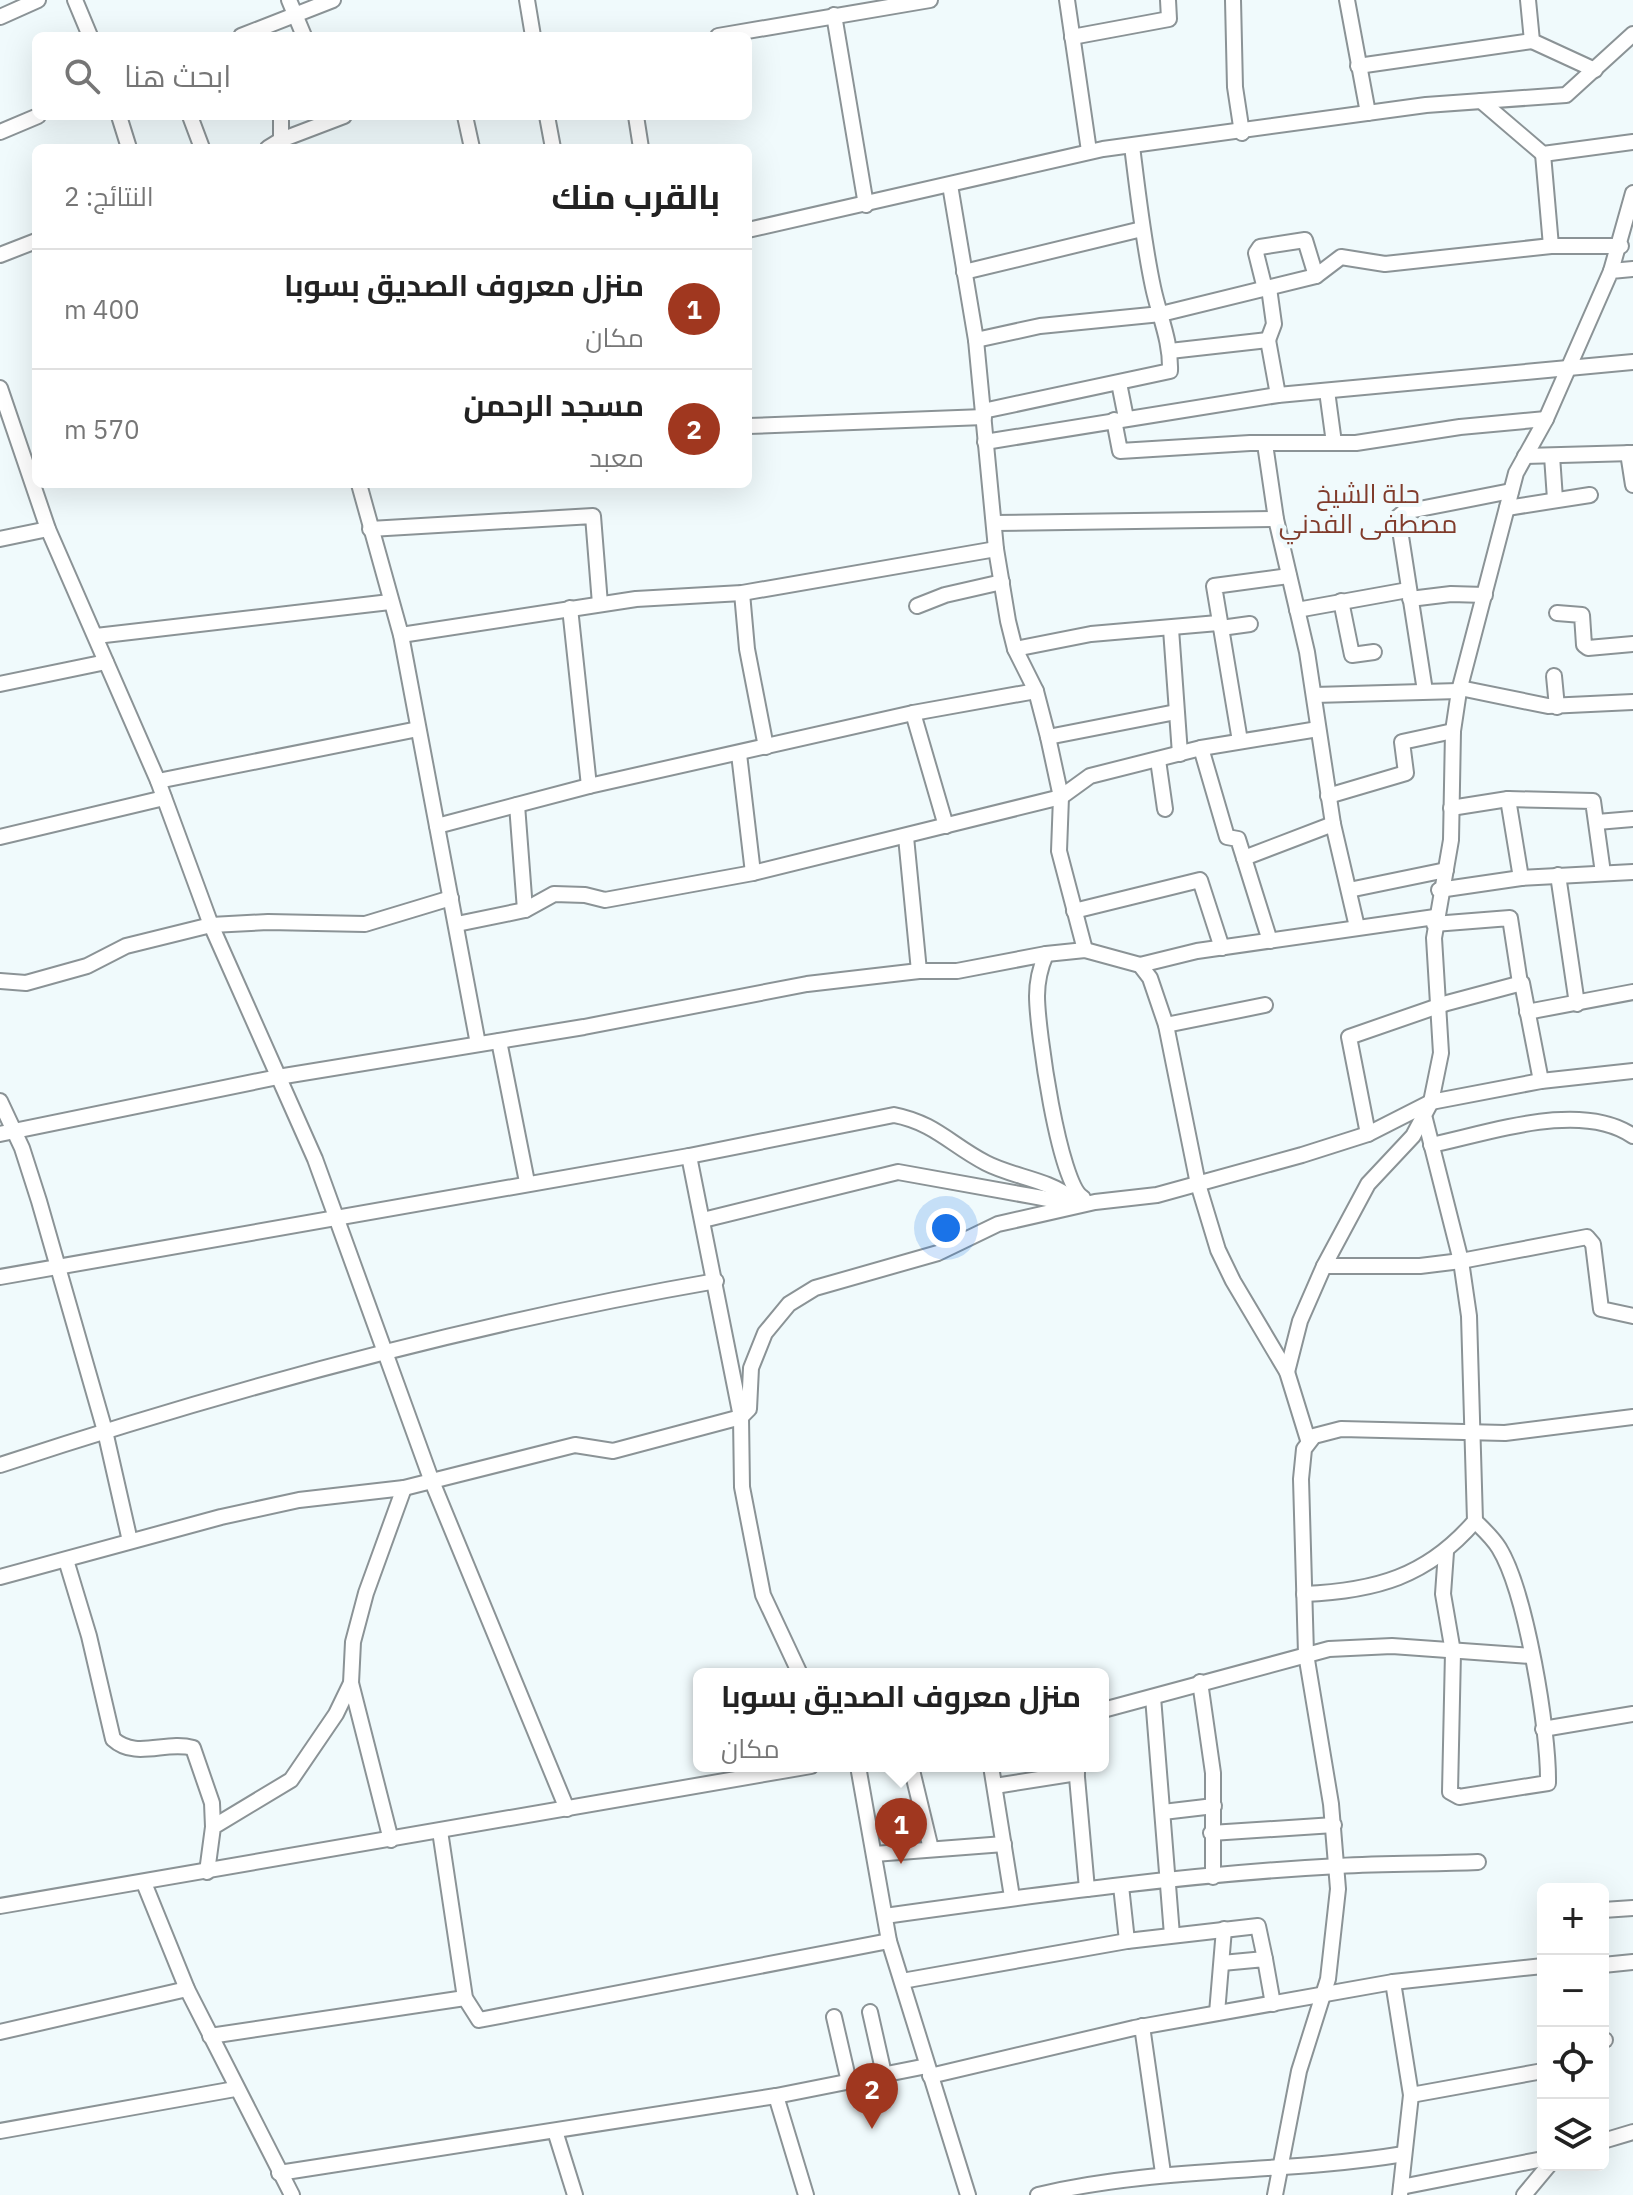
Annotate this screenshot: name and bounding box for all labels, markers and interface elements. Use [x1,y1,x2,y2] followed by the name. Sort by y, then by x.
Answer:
[32,32,752,120] search box
[60,54,104,98] icon: search
[124,56,231,95] text: ابحث هنا
[552,174,720,218] text: بالقرب منك
[64,179,154,213] text: النتائج: 2
[284,265,644,304] text: منزل معروف الصديق بسوبا
[64,292,140,326] text: 400 m
[686,292,702,326] text: 1
[585,320,644,354] text: مكان
[463,385,644,424] text: مسجد الرحمن
[64,412,140,446] text: 570 m
[686,412,702,446] text: 2
[589,440,644,474] text: معبد
[1279,476,1457,545] district label: حلة الشيخ مصطفى الفدني
[926,1208,966,1248] your location
[693,1668,1109,1772] popup
[721,1676,1081,1715] text: منزل معروف الصديق بسوبا
[721,1731,780,1765] text: مكان
[875,1798,927,1864] pin: 1
[1537,1883,1609,2171] map controls
[1537,1883,1609,1955] button: +
[1537,1955,1609,2027] button: −
[1537,2027,1609,2099] button: locate
[846,2063,898,2129] pin: 2
[1537,2099,1609,2171] button: layers

